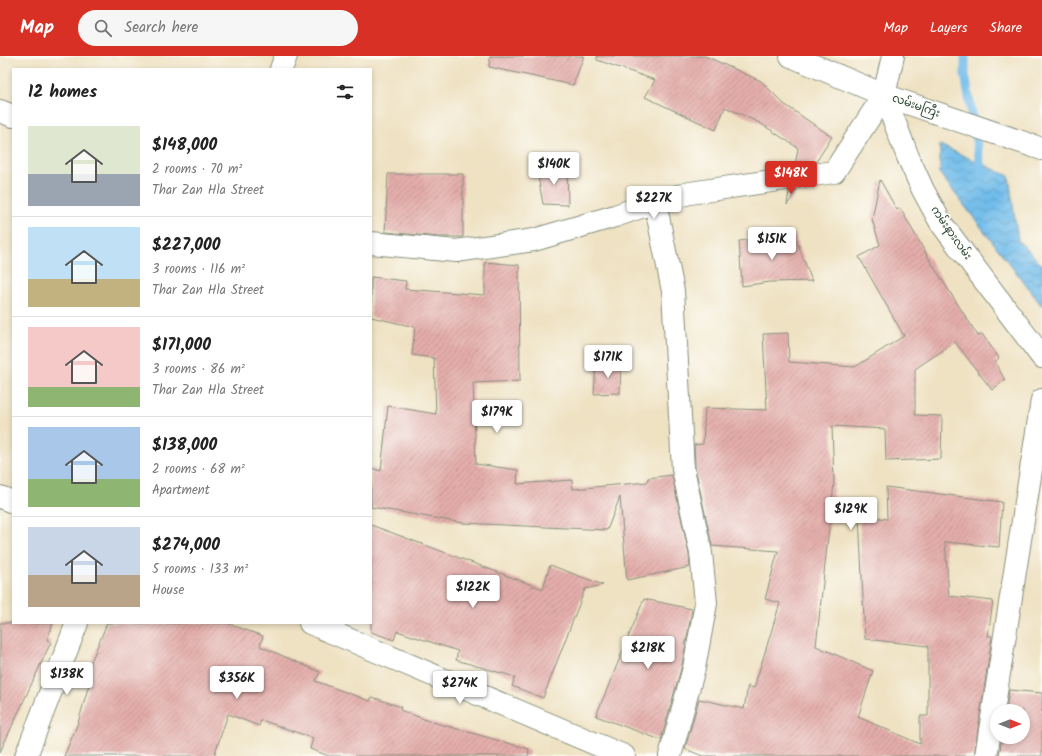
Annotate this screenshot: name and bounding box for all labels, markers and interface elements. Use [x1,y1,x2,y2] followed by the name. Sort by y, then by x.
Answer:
[78,10,358,46] search box
[20,13,54,43] text: Map
[124,16,198,40] text: Search here
[92,17,114,39] icon: search
[884,17,908,39] text: Map
[930,17,968,39] text: Layers
[990,17,1022,39] text: Share
[28,79,97,106] text: 12 homes
[334,81,356,103] icon: filters
[890,89,943,123] street label: လမ်းမကြီး
[152,132,217,159] text: $148,000
[60,142,108,190] icon: home
[526,152,582,186] pin: $140K
[537,154,571,175] text: $140K
[152,159,242,180] text: 2 rooms · 70 m²
[763,161,819,195] pin: $148K
[774,163,808,184] text: $148K
[152,180,264,201] text: Thar Zan Hla Street
[626,186,682,220] pin: $227K
[636,188,672,209] text: $227K
[926,202,976,264] street label: ကမ်းနားလမ်း
[744,227,800,261] pin: $151K
[757,229,787,250] text: $151K
[152,232,221,259] text: $227,000
[60,243,108,291] icon: home
[152,259,245,280] text: 3 rooms · 116 m²
[152,280,264,301] text: Thar Zan Hla Street
[152,332,211,359] text: $171,000
[60,343,108,391] icon: home
[580,345,636,379] pin: $171K
[593,347,623,368] text: $171K
[152,359,245,380] text: 3 rooms · 86 m²
[152,380,264,401] text: Thar Zan Hla Street
[469,400,525,434] pin: $179K
[481,402,513,423] text: $179K
[152,432,217,459] text: $138,000
[60,443,108,491] icon: home
[152,459,245,480] text: 2 rooms · 68 m²
[152,480,210,501] text: Apartment
[823,497,879,531] pin: $129K
[834,499,868,520] text: $129K
[152,532,220,559] text: $274,000
[60,543,108,591] icon: home
[152,559,248,580] text: 5 rooms · 133 m²
[445,575,501,609] pin: $122K
[456,577,490,598] text: $122K
[152,580,184,601] text: House
[620,636,676,670] pin: $218K
[631,638,665,659] text: $218K
[39,662,95,696] pin: $138K
[50,664,84,685] text: $138K
[209,666,265,700] pin: $356K
[219,668,255,689] text: $356K
[432,671,488,705] pin: $274K
[442,673,478,694] text: $274K
[990,704,1030,744] north arrow
[990,704,1030,744] map controls

